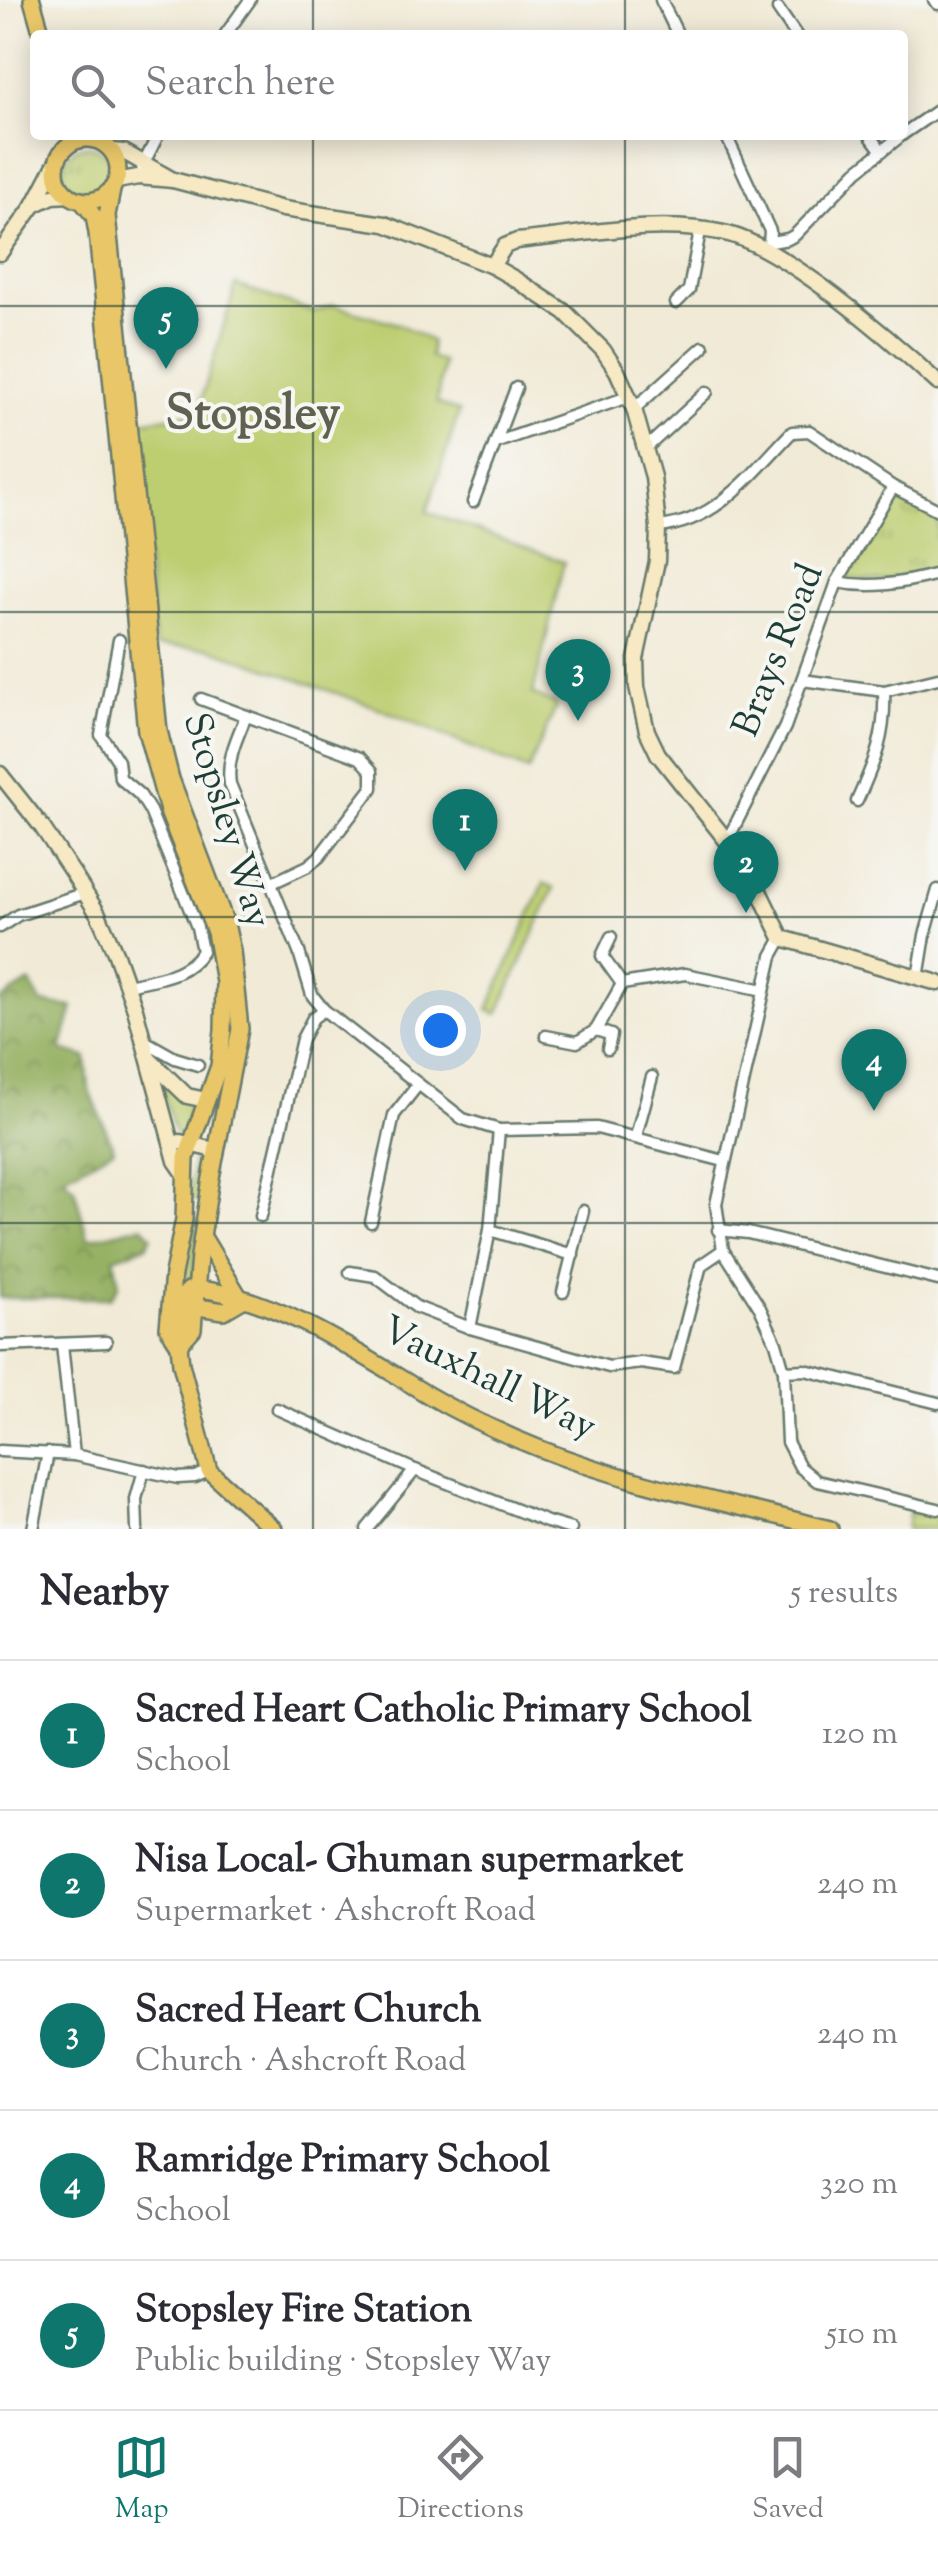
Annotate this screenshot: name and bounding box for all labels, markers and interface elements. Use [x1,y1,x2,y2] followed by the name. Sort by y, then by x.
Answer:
[30,30,908,140] search box
[65,58,120,113] icon: search
[145,58,336,112] text: Search here
[134,286,198,369] pin: 5
[166,382,340,451] district label: Stopsley
[721,556,839,746] street label: Brays Road
[546,638,610,721] pin: 3
[167,707,283,935] street label: Stopsley Way
[432,788,498,871] pin: 1
[714,830,778,913] pin: 2
[415,1005,466,1056] your location
[842,1028,906,1111] pin: 4
[371,1305,605,1455] street label: Vauxhall Way
[40,1564,169,1624] text: Nearby
[790,1571,898,1617] text: 5 results
[135,1685,752,1739] text: Sacred Heart Catholic Primary School
[67,1712,78,1758] text: 1
[822,1712,898,1758] text: 120 m
[135,1739,231,1785] text: School
[135,1835,683,1889] text: Nisa Local- Ghuman supermarket
[65,1862,80,1908] text: 2
[817,1862,898,1908] text: 240 m
[135,1889,536,1935] text: Supermarket · Ashcroft Road
[135,1985,481,2039] text: Sacred Heart Church
[66,2012,79,2058] text: 3
[817,2012,898,2058] text: 240 m
[135,2039,466,2085] text: Church · Ashcroft Road
[135,2135,550,2189] text: Ramridge Primary School
[64,2162,81,2208] text: 4
[820,2162,898,2208] text: 320 m
[135,2189,231,2235] text: School
[135,2285,472,2339] text: Stopsley Fire Station
[67,2312,78,2358] text: 5
[826,2312,898,2358] text: 510 m
[135,2339,551,2385] text: Public building · Stopsley Way
[114,2430,169,2530] tab: Map
[397,2430,524,2530] tab: Directions
[752,2430,824,2530] tab: Saved

